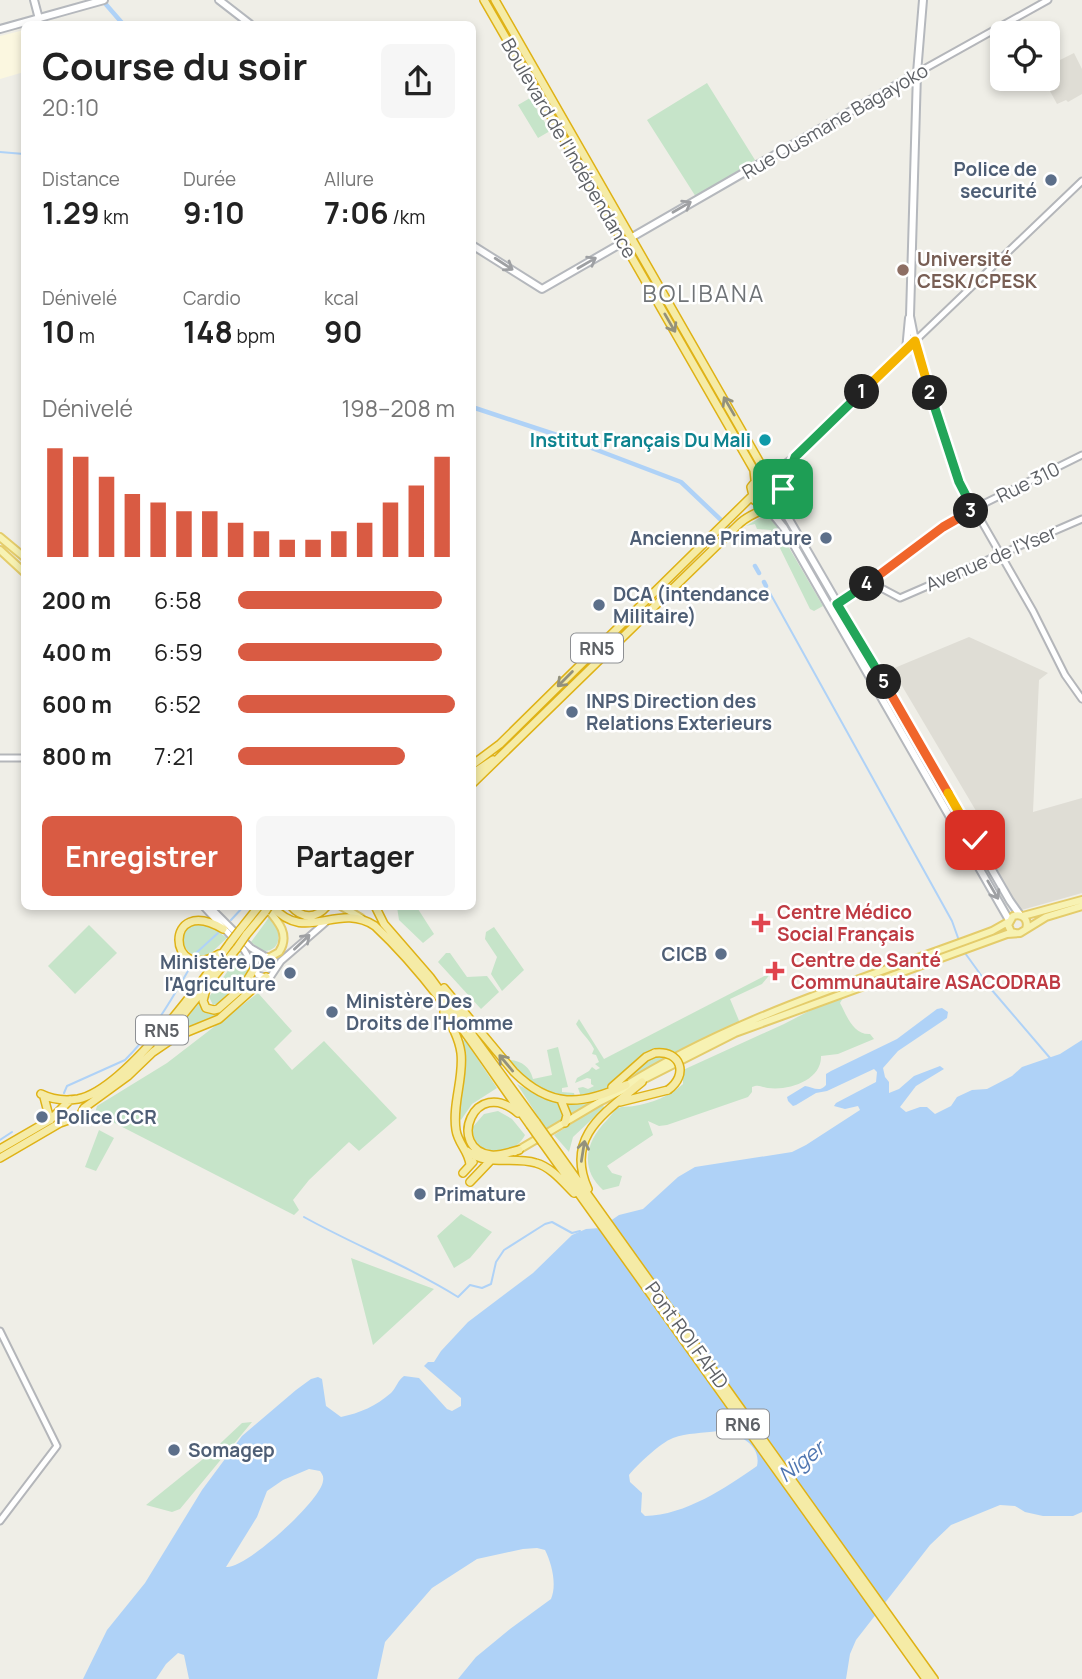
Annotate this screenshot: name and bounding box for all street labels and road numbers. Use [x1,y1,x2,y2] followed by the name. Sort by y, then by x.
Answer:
[495,33,643,263] street label: Boulevard de l'Indépendance
[737,57,933,185] street label: Rue Ousmane Bagayoko
[992,455,1064,509] street label: Rue 310
[922,519,1061,597] street label: Avenue de l'Yser
[571,634,623,662] road number: RN5
[136,1015,188,1044] road number: RN5
[639,1276,735,1394] street label: Pont ROI FAHD
[717,1409,769,1438] road number: RN6

